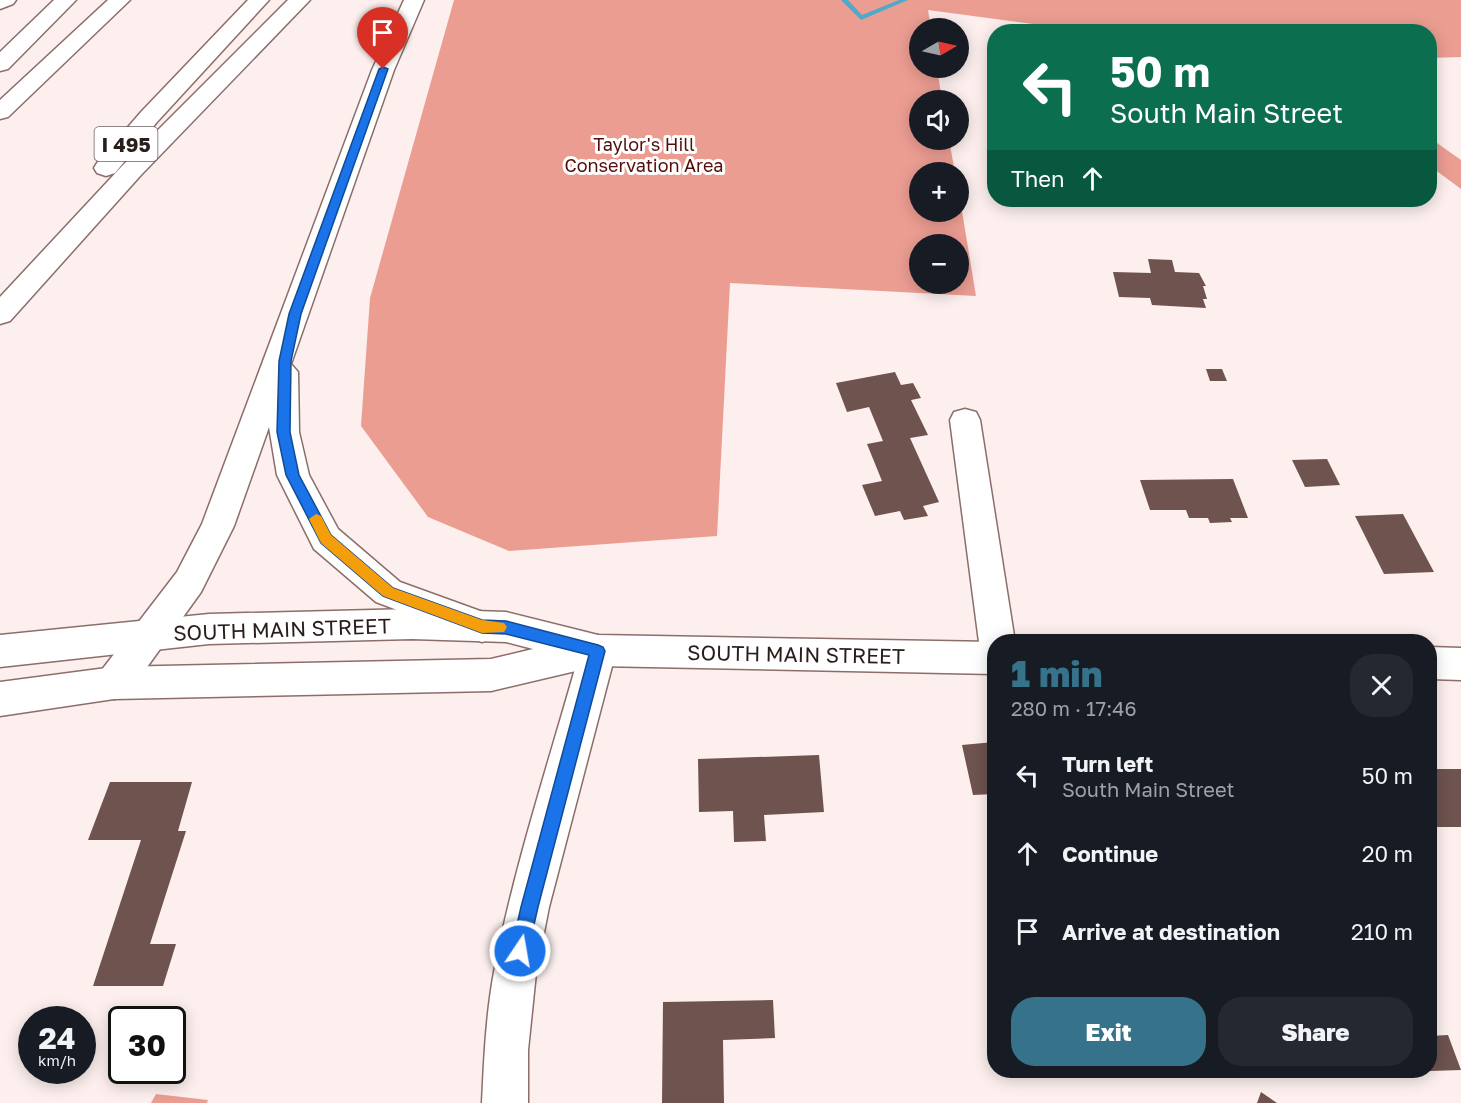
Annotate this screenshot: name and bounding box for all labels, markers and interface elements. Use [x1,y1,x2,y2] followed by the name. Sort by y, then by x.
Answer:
[357,7,408,69] pin
[366,16,399,49] icon: arrive
[909,18,969,78] north arrow
[909,18,969,294] map controls
[1110,46,1210,96] text: 50 m
[1011,48,1089,126] icon: left
[909,90,969,150] button: sound
[1110,97,1343,129] text: South Main Street
[94,127,158,161] road number: I 495
[564,133,724,176] park label: Taylor's Hill Conservation Area
[909,162,969,222] button: +
[1076,162,1109,195] icon: ahead
[1011,165,1064,192] text: Then
[909,234,969,294] button: −
[173,612,391,646] street label: SOUTH MAIN STREET
[687,639,905,669] street label: SOUTH MAIN STREET
[1011,652,1102,695] text: 1 min
[1350,654,1413,717] button: close
[1011,696,1137,720] text: 280 m · 17:46
[1062,750,1153,777] text: Turn left
[1011,759,1044,792] icon: left
[1362,762,1413,789] text: 50 m
[1062,777,1235,801] text: South Main Street
[1011,837,1044,870] icon: ahead
[1062,840,1158,867] text: Continue
[1362,840,1413,867] text: 20 m
[1011,915,1044,948] icon: arrive
[1062,918,1280,945] text: Arrive at destination
[1351,918,1413,945] text: 210 m
[488,919,552,983] position arrow
[1011,997,1206,1066] button: Exit
[1218,997,1413,1066] button: Share
[108,1006,186,1084] speed limit sign: 30
[38,1020,76,1056] text: 24
[38,1051,76,1069] text: km/h

